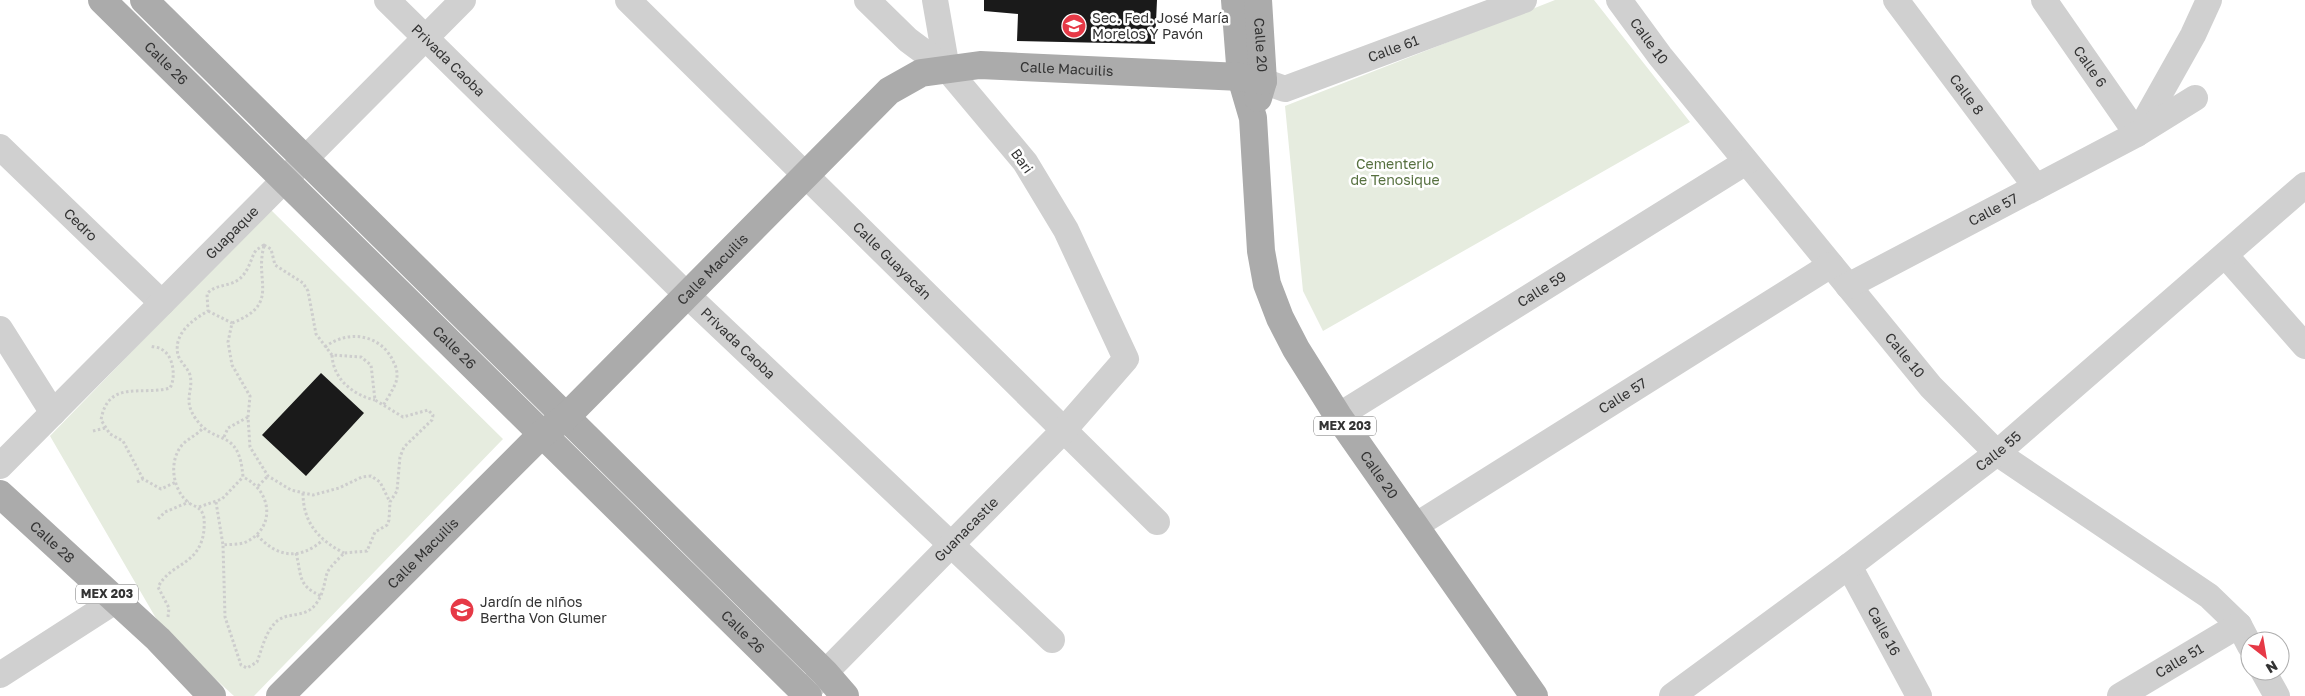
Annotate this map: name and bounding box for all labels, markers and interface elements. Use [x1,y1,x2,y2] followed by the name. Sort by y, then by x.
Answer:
[1092,9,1229,42] place label: Sec. Fed. José María Morelos Y Pavón
[1061,13,1087,39] school or university icon: Sec. Fed. José María Morelos Y Pavón
[1627,14,1672,67] street label: Calle 10
[1251,17,1271,73] street label: Calle 20
[408,20,489,100] street label: Privada Caoba
[1365,31,1421,65] street label: Calle 61
[141,38,192,88] street label: Calle 26
[2070,42,2111,90] street label: Calle 6
[1020,58,1114,79] street label: Calle Macuilis
[1946,70,1988,118] street label: Calle 8
[1008,145,1037,176] street label: Bari
[1350,155,1440,188] park label: Cementerio de Tenosique
[1965,189,2021,229] street label: Calle 57
[202,202,262,262] street label: Guapaque
[61,204,101,244] street label: Cedro
[850,218,935,303] street label: Calle Guayacán
[673,230,751,308] street label: Calle Macuilis
[1514,267,1569,310] street label: Calle 59
[698,304,779,382] street label: Privada Caoba
[429,322,480,372] street label: Calle 26
[1882,329,1929,381] street label: Calle 10
[1595,374,1649,417] street label: Calle 57
[1314,416,1376,436] road number: MEX 203
[1972,427,2024,474] street label: Calle 55
[1357,447,1402,502] street label: Calle 20
[930,493,1001,565] street label: Guanacastle
[383,514,462,592] street label: Calle Macuilis
[27,517,79,566] street label: Calle 28
[76,584,138,604] road number: MEX 203
[480,593,607,626] place label: Jardín de niños Bertha Von Glumer
[449,597,475,623] school or university icon: Jardín de niños Bertha Von Glumer
[1864,603,1905,658] street label: Calle 16
[718,606,769,657] street label: Calle 26
[2240,631,2290,681] north arrow
[2152,639,2206,681] street label: Calle 51
[2263,658,2281,678] text: N

